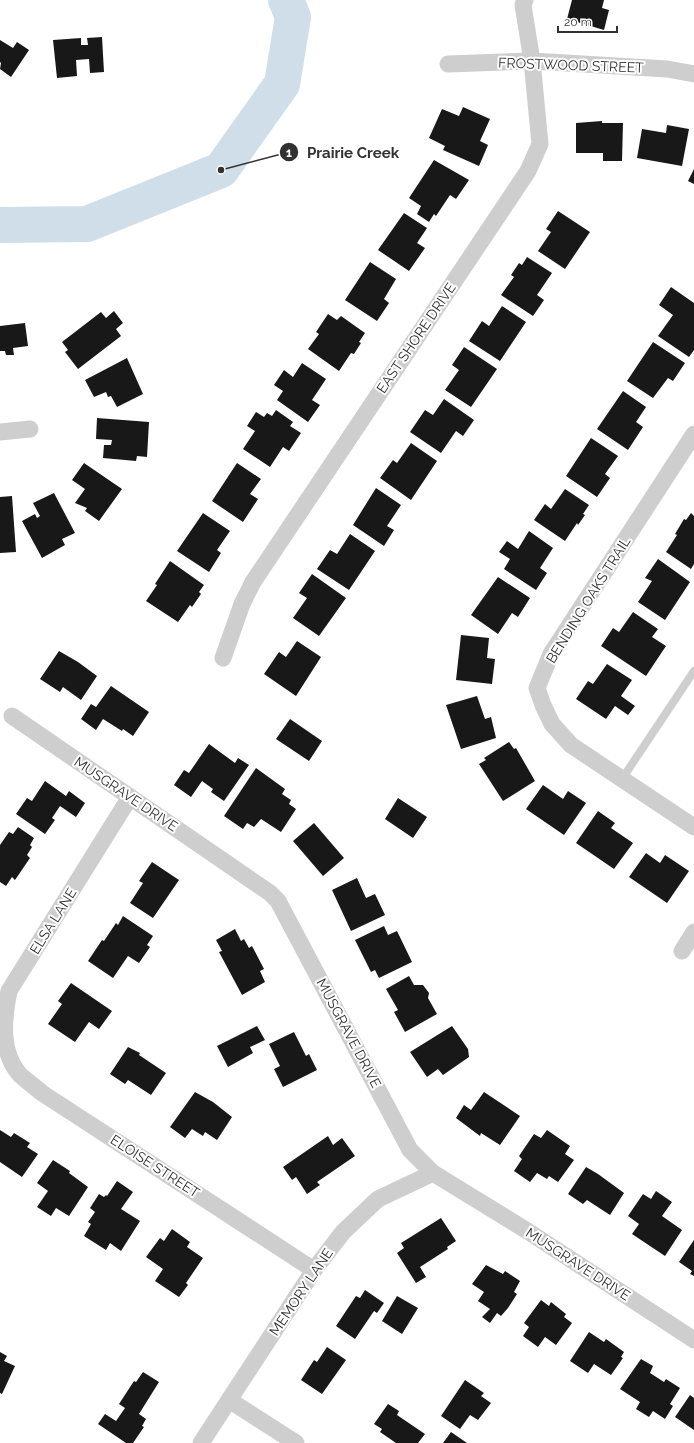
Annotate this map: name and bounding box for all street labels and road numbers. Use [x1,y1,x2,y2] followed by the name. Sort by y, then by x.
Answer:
[498,54,644,76] street label: FROSTWOOD STREET
[373,280,459,396] street label: EAST SHORE DRIVE
[543,534,633,666] street label: BENDING OAKS TRAIL
[71,753,181,835] street label: MUSGRAVE DRIVE
[26,885,80,957] street label: ELSA LANE
[313,976,385,1090] street label: MUSGRAVE DRIVE
[108,1131,203,1201] street label: ELOISE STREET
[523,1224,633,1304] street label: MUSGRAVE DRIVE
[266,1245,336,1339] street label: MEMORY LANE

